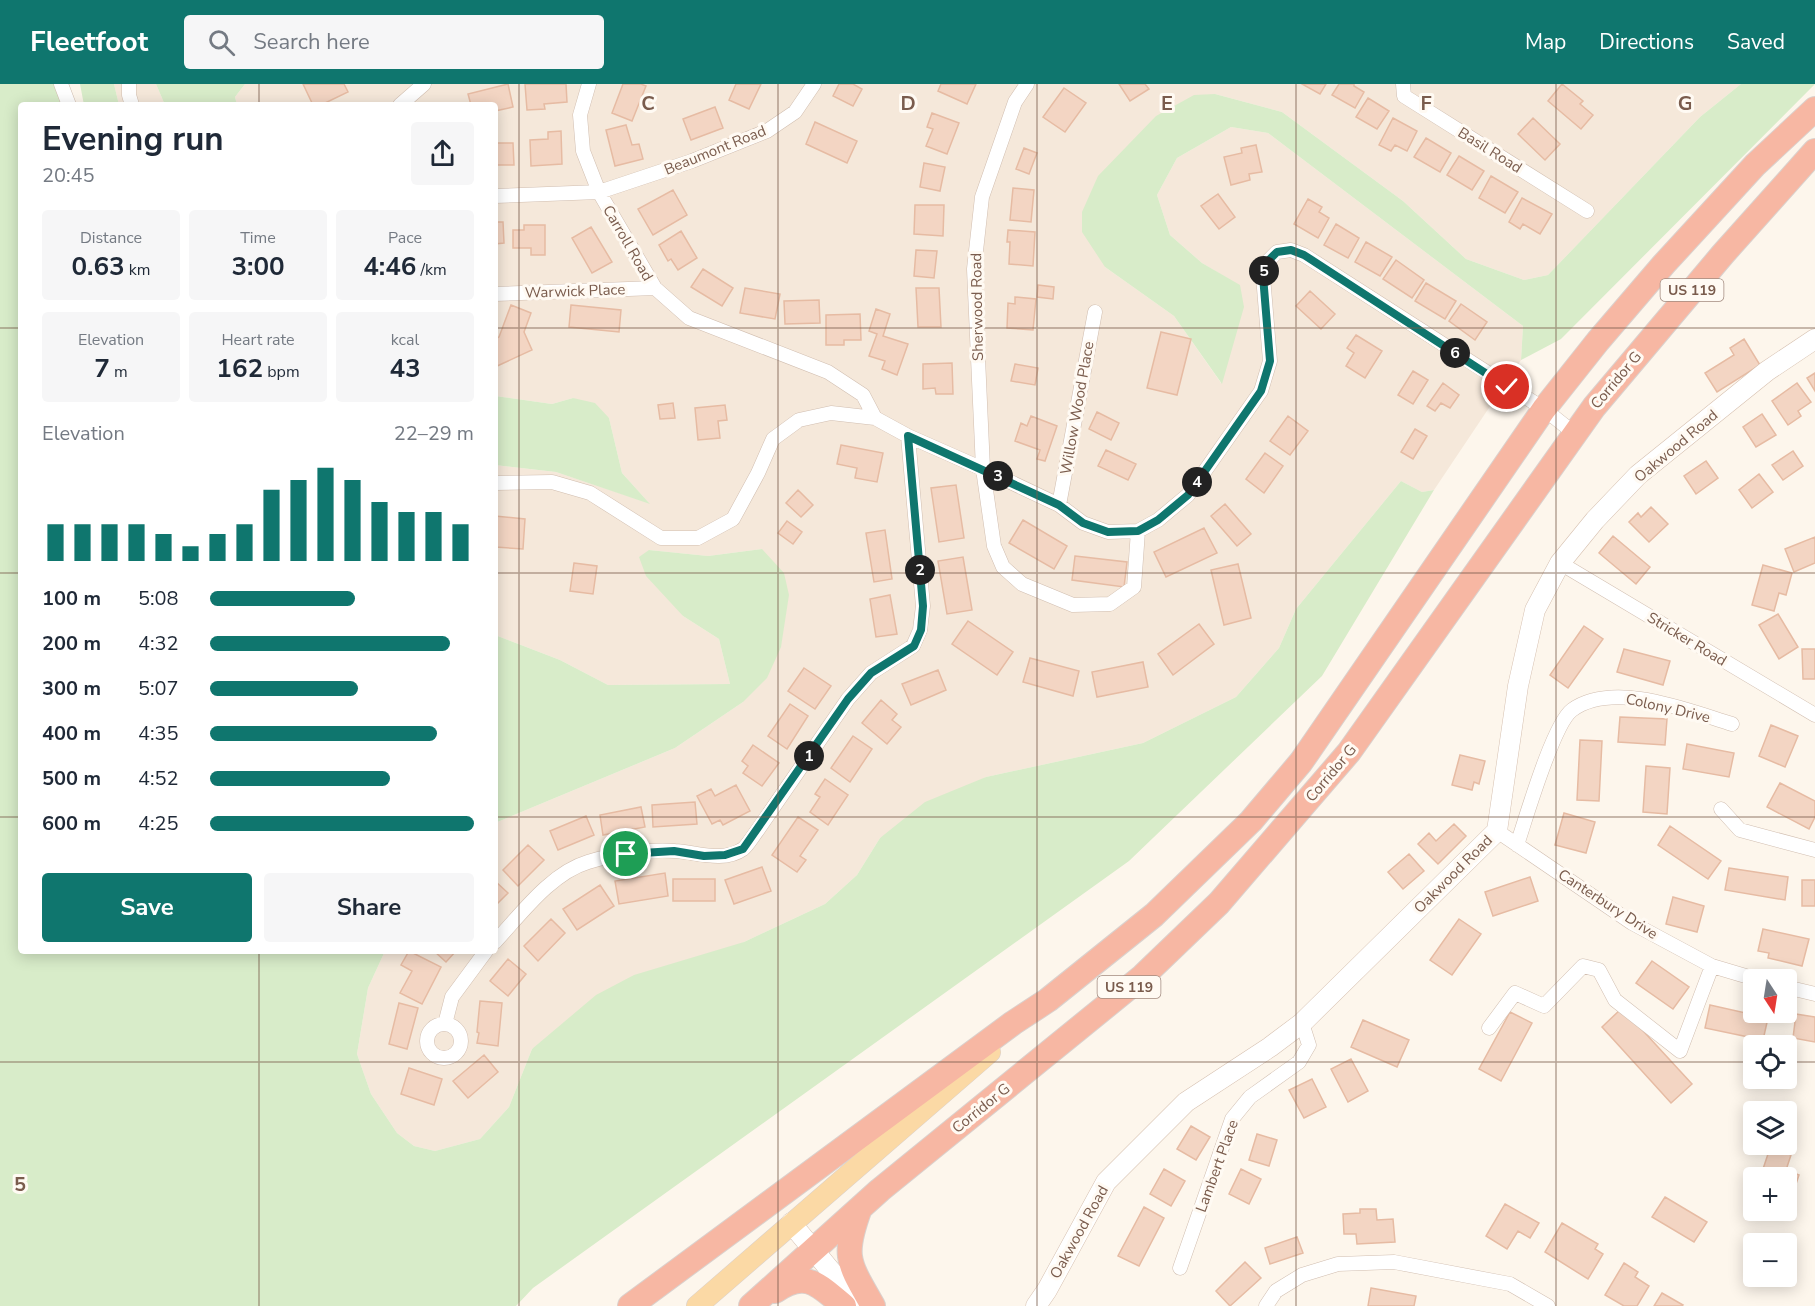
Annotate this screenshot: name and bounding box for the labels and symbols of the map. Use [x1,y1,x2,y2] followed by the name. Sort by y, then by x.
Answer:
[641,90,655,117] text: C
[900,90,916,117] text: D
[1161,90,1173,117] text: E
[1420,90,1432,117] text: F
[1678,90,1692,117] text: G
[661,120,769,180] street label: Beaumont Road
[1454,122,1526,178] street label: Basil Road
[598,201,658,285] street label: Carroll Road
[966,253,988,361] street label: Sherwood Road
[1249,256,1279,286] pin: 5
[524,279,626,303] street label: Warwick Place
[1660,279,1724,301] road number: US 119
[1440,338,1470,368] pin: 6
[1055,340,1099,476] street label: Willow Wood Place
[1586,347,1646,413] street label: Corridor G
[1481,361,1532,412] pin
[1630,405,1722,487] street label: Oakwood Road
[983,461,1013,491] pin: 3
[1182,467,1212,497] pin: 4
[905,555,935,585] pin: 2
[1643,607,1731,671] street label: Stricker Road
[1624,689,1712,727] street label: Colony Drive
[1301,740,1361,806] street label: Corridor G
[794,741,824,771] pin: 1
[600,828,651,879] pin
[1409,830,1497,918] street label: Oakwood Road
[1554,864,1662,944] street label: Canterbury Drive
[1743,969,1797,1023] north arrow
[1098,976,1160,998] road number: US 119
[948,1078,1014,1138] street label: Corridor G
[1191,1117,1243,1215] street label: Lambert Place
[14,1171,26,1198] text: 5
[1045,1182,1113,1282] street label: Oakwood Road

